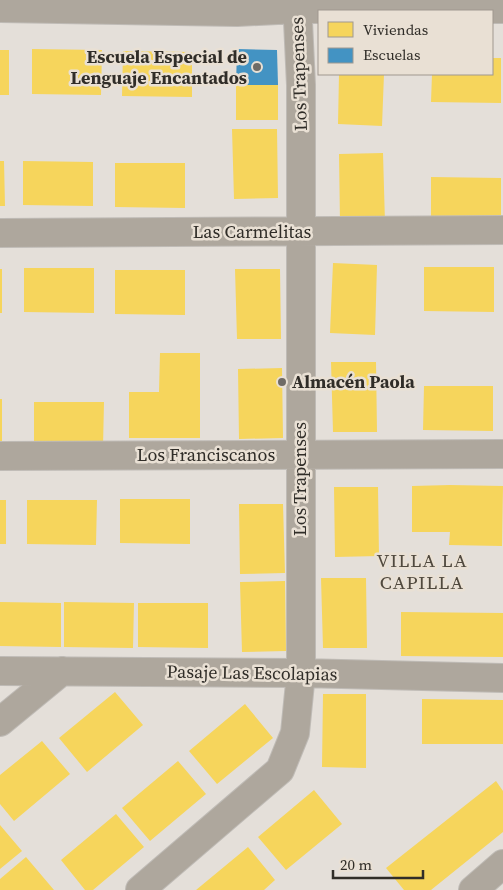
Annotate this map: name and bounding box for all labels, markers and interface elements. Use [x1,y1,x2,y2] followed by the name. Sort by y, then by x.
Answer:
[318,10,493,75] legend
[284,16,313,132] street label: Los Trapenses
[363,19,428,40] text: Viviendas
[71,44,247,90] place label: Escuela Especial de Lenguaje Encantados
[363,44,420,65] text: Escuelas
[251,61,263,73] marker: Escuela Especial de Lenguaje Encantados
[193,219,312,244] street label: Las Carmelitas
[292,369,415,394] place label: Almacén Paola
[276,376,288,388] marker: Almacén Paola
[287,422,312,536] street label: Los Trapenses
[137,442,275,467] street label: Los Franciscanos
[376,547,468,595] district label: VILLA LA CAPILLA
[166,659,338,686] street label: Pasaje Las Escolapias
[333,848,423,880] scale bar
[340,854,372,875] text: 20 m

